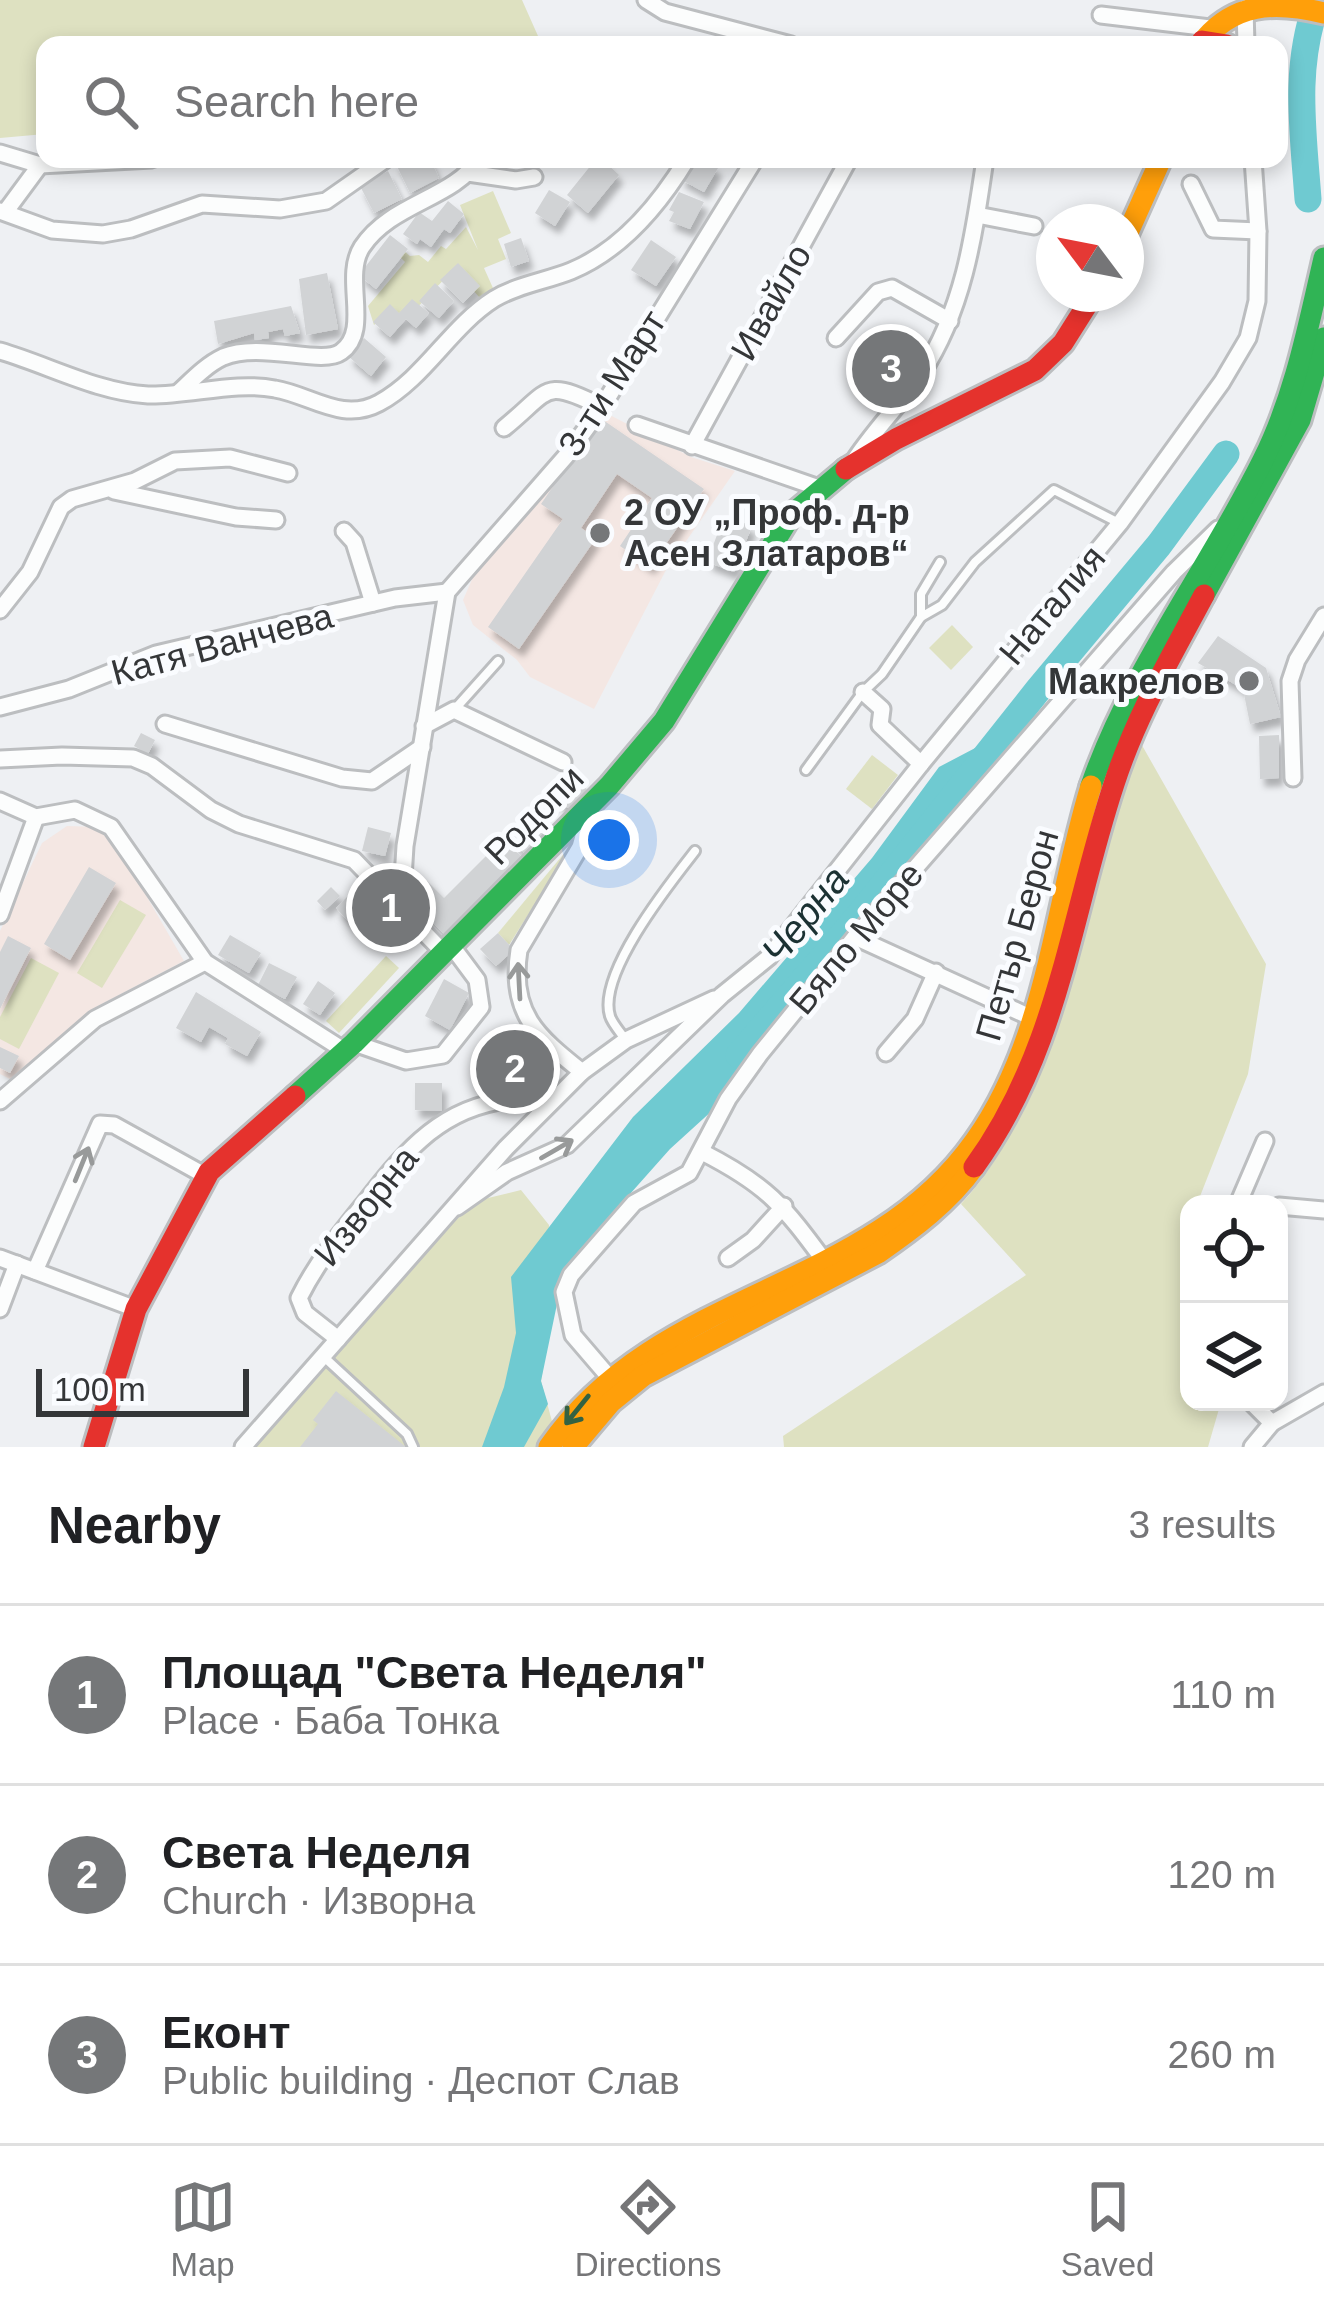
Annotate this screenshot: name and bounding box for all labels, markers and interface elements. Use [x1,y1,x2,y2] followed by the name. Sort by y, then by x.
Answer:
[36,36,1288,168] search box
[78,69,144,135] icon: search
[174,76,419,127] text: Search here
[1036,204,1144,312] north arrow
[722,237,820,367] street label: Ивайло
[550,303,674,463] street label: 3-ти Март
[852,324,930,414] pin: 3
[624,492,910,574] place label: 2 ОУ „Проф. д-р Асен Златаров“
[587,520,613,546] marker: 2 ОУ „Проф. д-р Асен Златаров“
[991,537,1113,673] street label: Наталия
[107,594,338,693] street label: Катя Ванчева
[1048,661,1225,702] place label: Макрелов
[1236,668,1262,694] marker: Макрелов
[476,757,592,873] street label: Родопи
[579,810,639,870] your location
[967,825,1067,1045] street label: Петър Берон
[781,854,931,1022] street label: Бяло Море
[753,858,857,972] water label: Черна
[352,863,430,953] pin: 1
[507,963,530,1002] one-way arrow
[476,1024,554,1114] pin: 2
[539,1136,574,1160] one-way arrow
[306,1138,427,1274] street label: Изворна
[73,1146,94,1183] one-way arrow
[1180,1195,1288,1411] map controls
[1180,1195,1288,1303] button: locate
[1180,1303,1288,1411] button: layers
[36,1363,249,1416] scale bar
[54,1371,146,1408] text: 100 m
[564,1394,591,1426] one-way arrow
[48,1497,221,1554] text: Nearby
[1129,1503,1276,1546] text: 3 results
[162,1647,707,1698] text: Площад "Света Неделя"
[76,1673,98,1716] text: 1
[1171,1673,1276,1716] text: 110 m
[162,1699,499,1742] text: Place · Баба Тонка
[162,1827,472,1878] text: Света Неделя
[76,1853,98,1896] text: 2
[1168,1853,1276,1896] text: 120 m
[162,1879,475,1922] text: Church · Изворна
[162,2007,291,2058] text: Еконт
[76,2033,98,2076] text: 3
[1168,2033,1276,2076] text: 260 m
[162,2059,680,2102] text: Public building · Деспот Слав
[170,2174,236,2284] tab: Map
[575,2174,722,2284] tab: Directions
[1061,2174,1154,2284] tab: Saved

